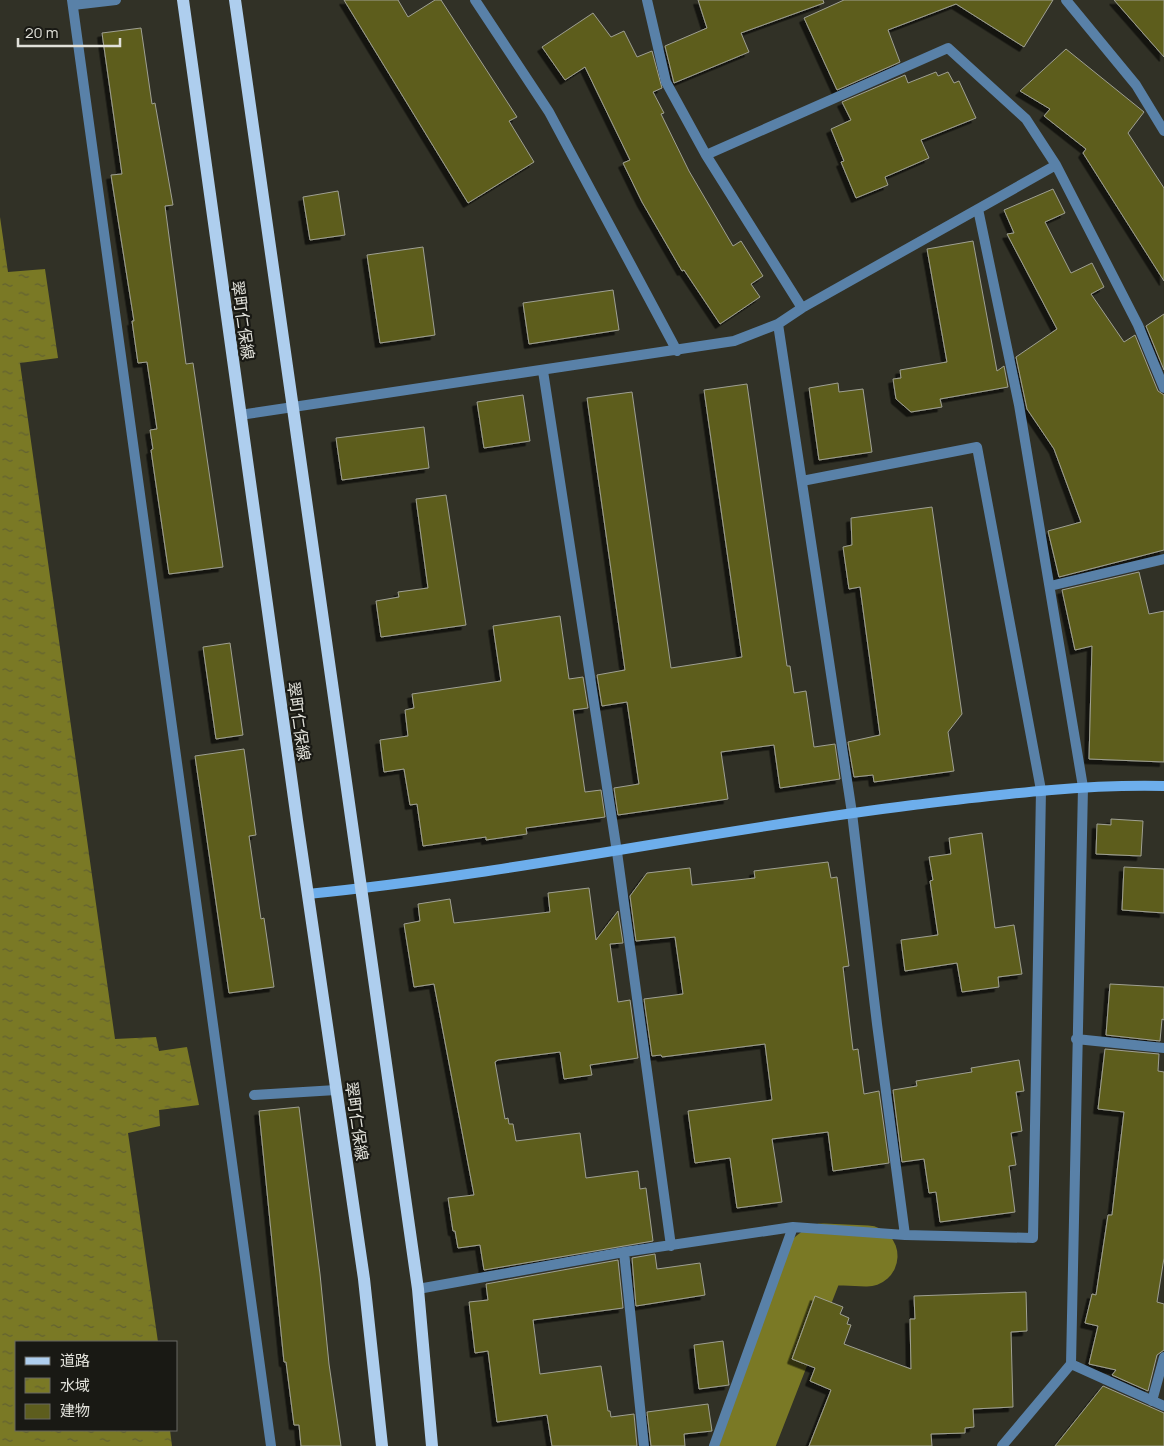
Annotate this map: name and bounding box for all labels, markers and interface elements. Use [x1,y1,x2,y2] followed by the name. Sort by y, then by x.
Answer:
[18,15,120,47] scale bar
[25,22,58,43] text: 20 m
[227,279,259,361] street label: 翠町仁保線
[283,680,315,762] street label: 翠町仁保線
[341,1080,373,1162] street label: 翠町仁保線
[15,1341,178,1431] legend
[60,1350,90,1371] text: 道路
[60,1375,90,1396] text: 水域
[60,1400,90,1421] text: 建物

